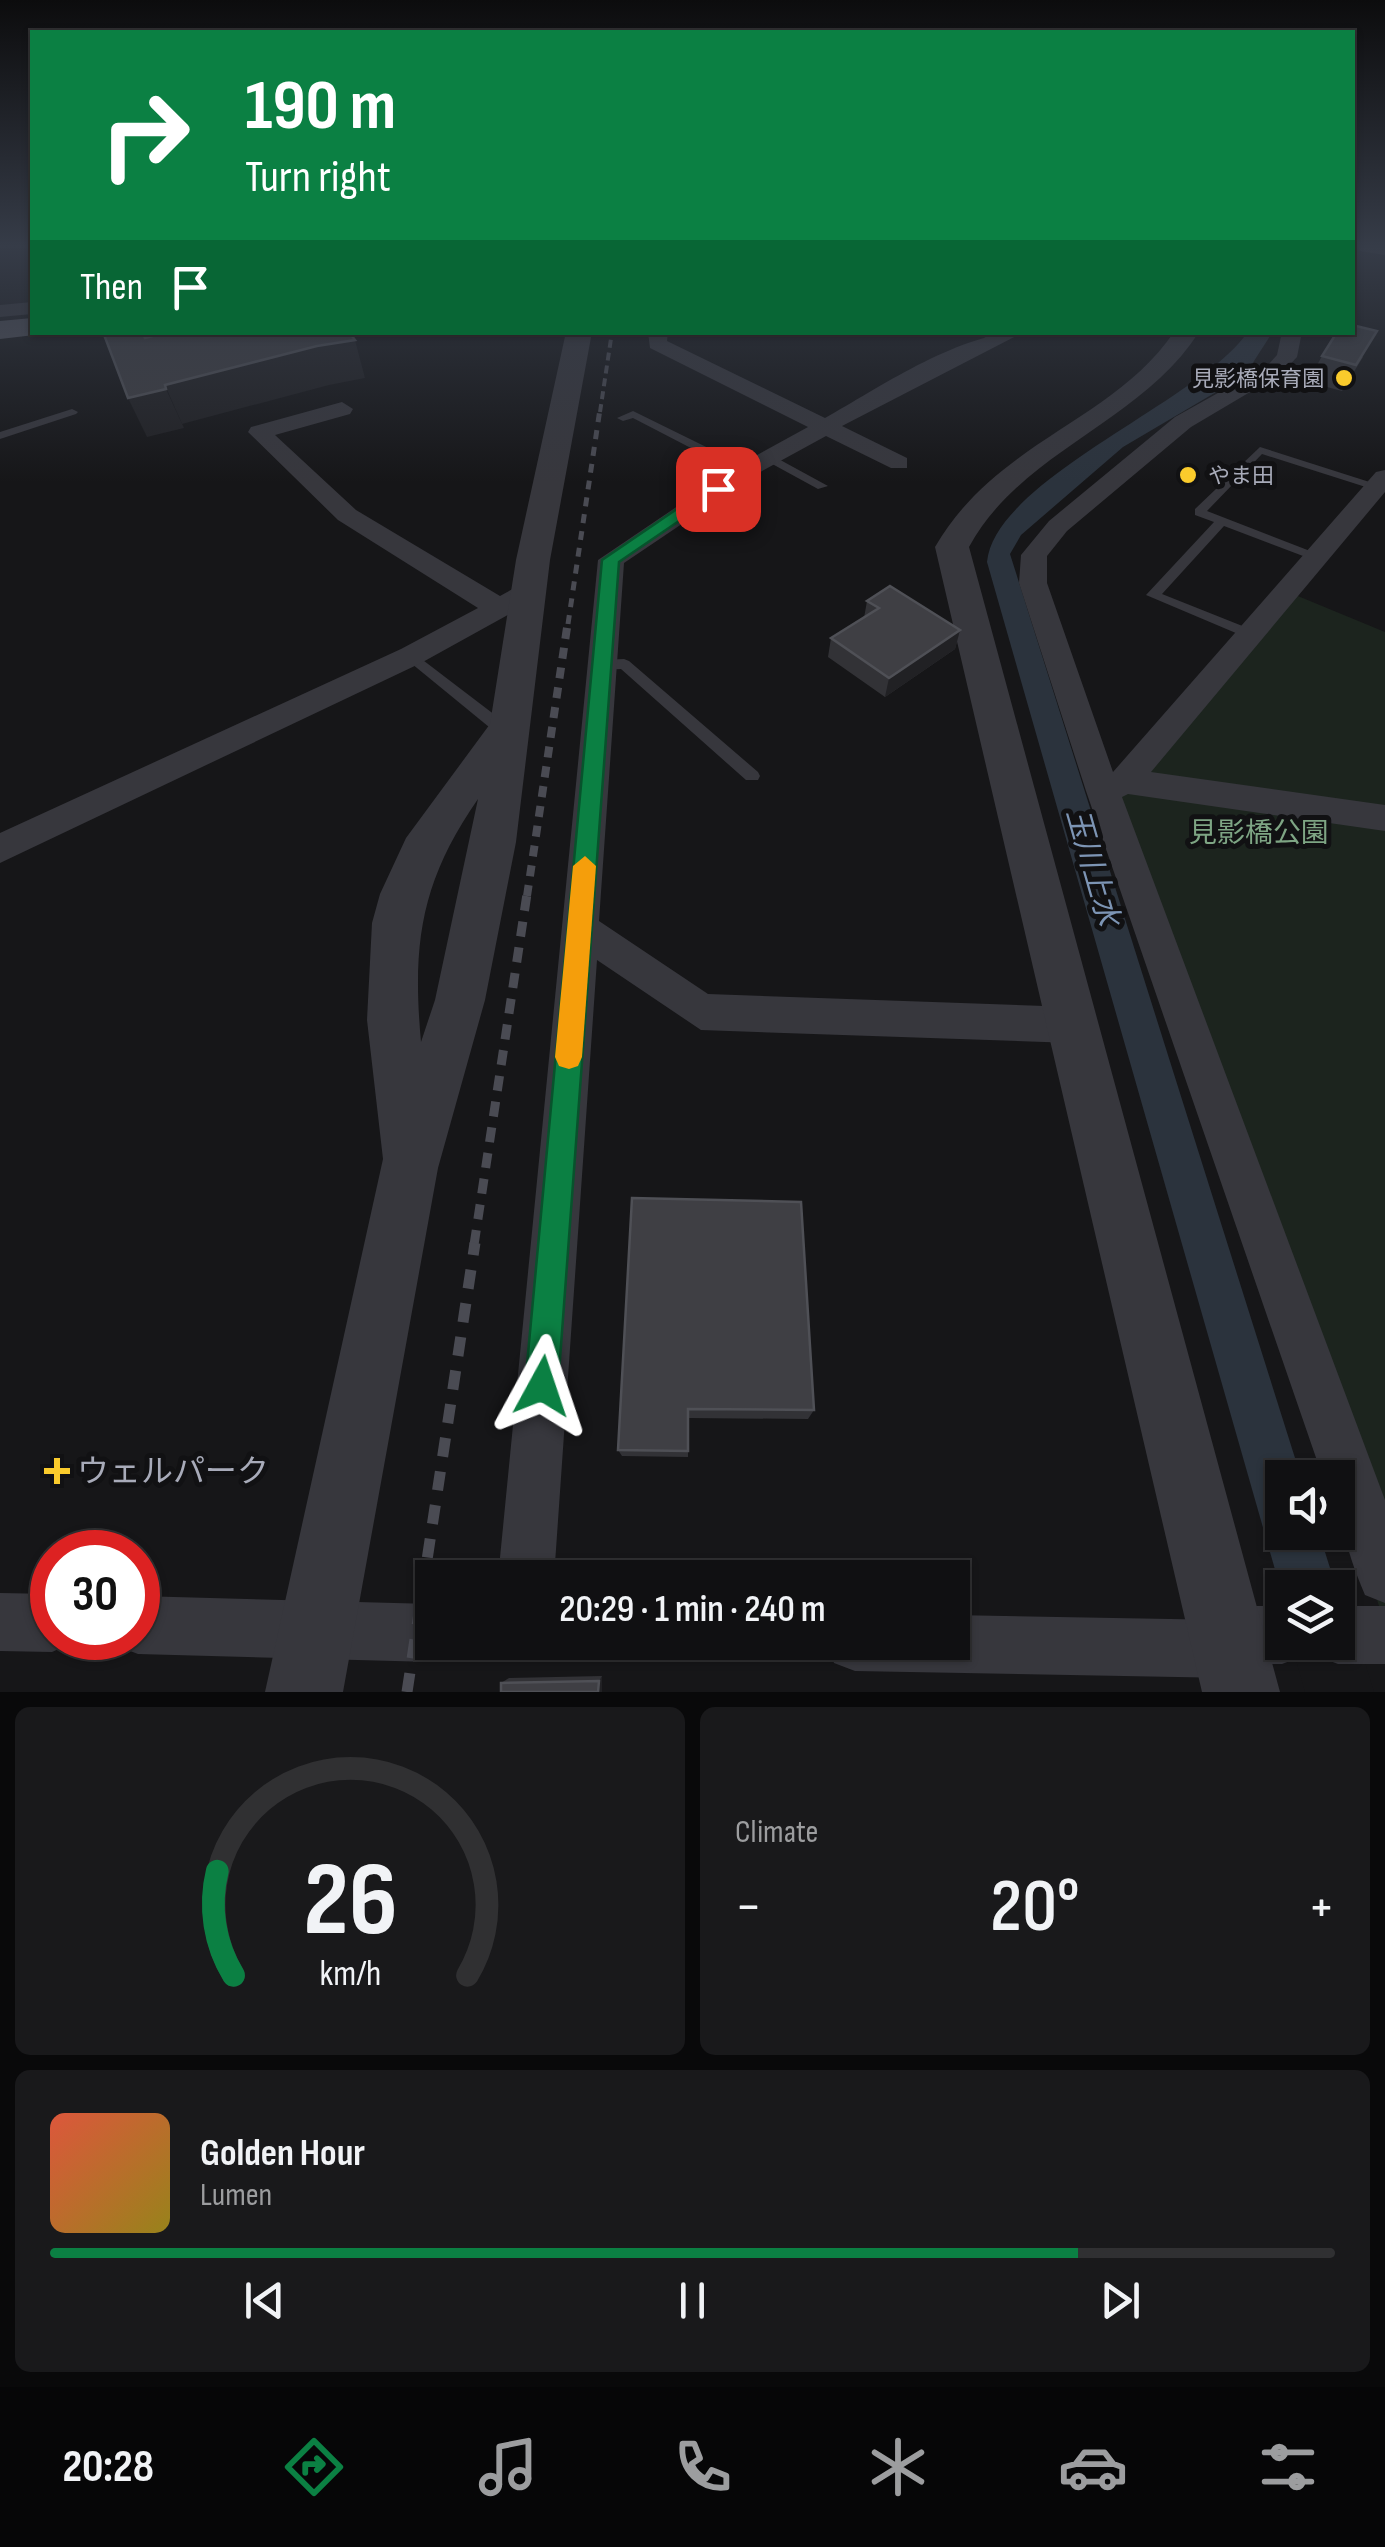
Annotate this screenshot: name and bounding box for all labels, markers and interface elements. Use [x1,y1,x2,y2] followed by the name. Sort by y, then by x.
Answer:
[245,65,396,149] text: 190 m
[80,70,210,200] icon: right
[245,150,391,205] text: Turn right
[163,260,218,315] icon: arrive
[80,265,143,310] text: Then
[1192,366,1324,393] place label: 見影橋保育園
[1333,367,1355,389] marker: 見影橋保育園
[676,447,761,532] pin
[691,462,746,517] icon: arrive
[1208,463,1274,490] place label: やま田
[1177,464,1199,486] marker: やま田
[1058,805,1127,933] water label: 玉川上水
[1189,817,1329,850] park label: 見影橋公園
[490,1334,594,1438] position arrow
[77,1453,269,1492] place label: ウェルパーク
[46,1460,68,1482] marker: ウェルパーク
[1265,1460,1355,1660] map controls
[1265,1460,1355,1550] button: sound
[30,1530,160,1660] speed limit sign: 30
[1265,1570,1355,1660] button: layers
[559,1587,826,1632] text: 20:29 · 1 min · 240 m
[735,1813,818,1852] text: Climate
[303,1839,397,1964] text: 26
[990,1862,1080,1953] text: 20°
[735,1874,762,1941] text: −
[1308,1874,1335,1941] text: +
[319,1953,381,1996] text: km/h
[200,2131,365,2176] text: Golden Hour
[200,2176,272,2215] text: Lumen
[237,2273,292,2328] icon: previous
[665,2273,720,2328] icon: pause
[1093,2273,1148,2328] icon: next
[279,2432,349,2502] icon: directions
[473,2432,543,2502] icon: music
[668,2432,738,2502] icon: phone
[863,2432,933,2502] icon: climate
[1058,2432,1128,2502] icon: car
[1253,2432,1323,2502] icon: filters
[62,2440,154,2495] text: 20:28

